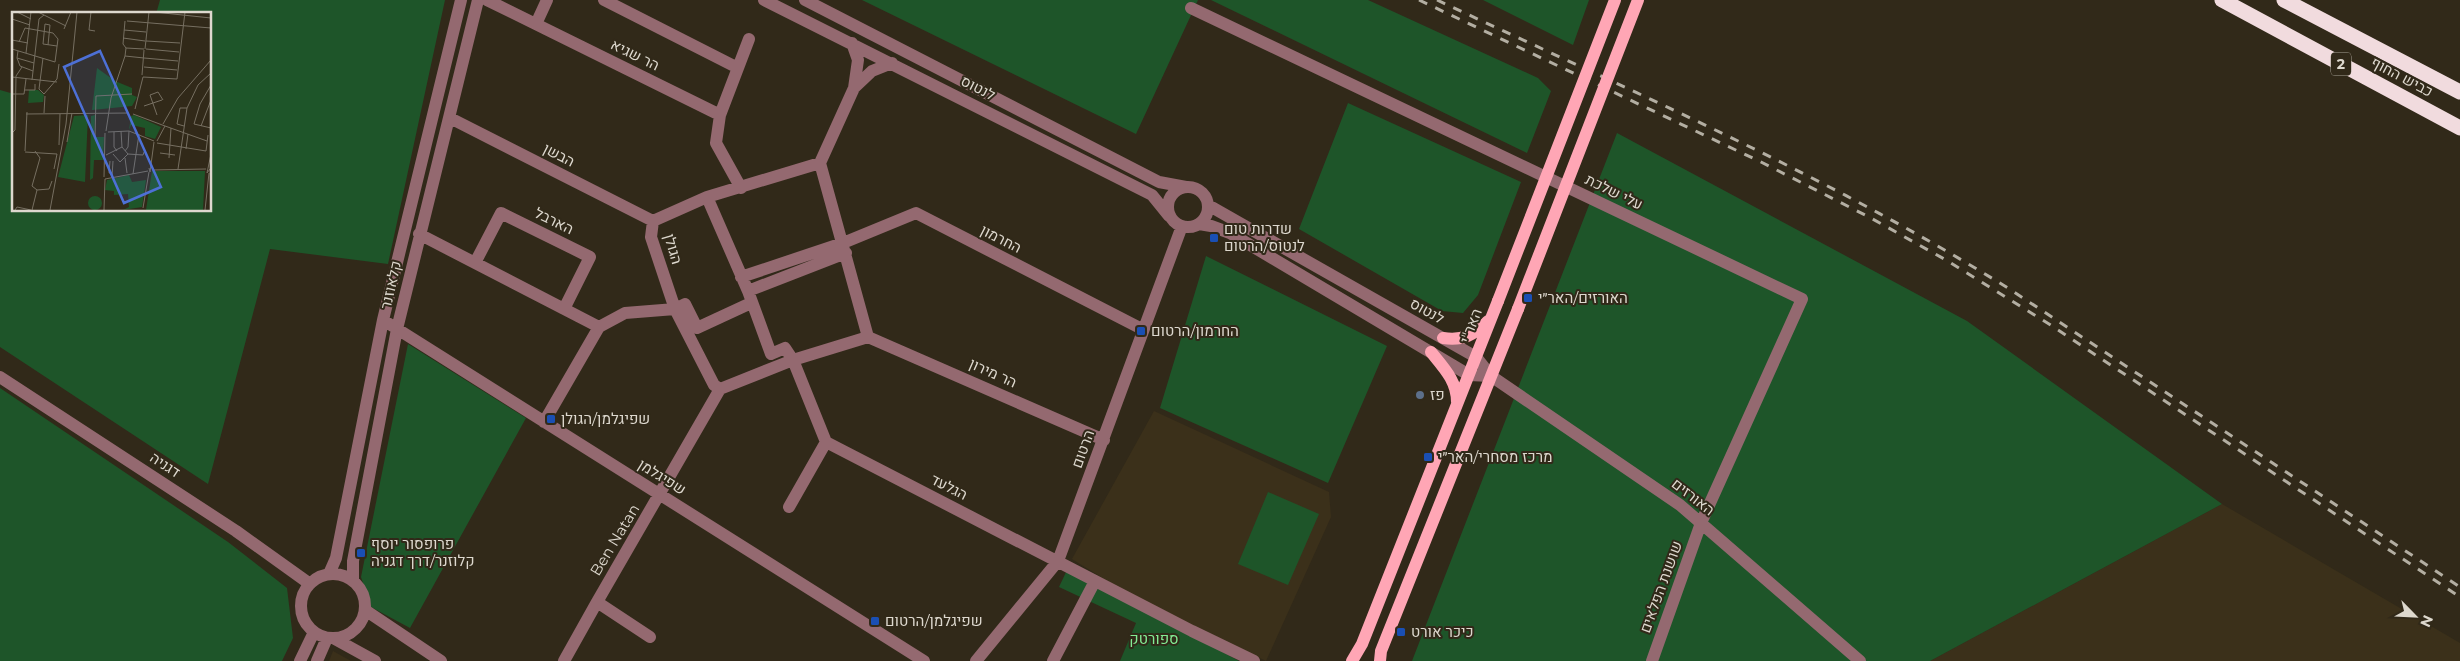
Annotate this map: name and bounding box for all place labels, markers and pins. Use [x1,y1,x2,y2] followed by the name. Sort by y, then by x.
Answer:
[1224,219,1305,255] place label: שדרות טום לנטוס/הרטום
[1208,232,1220,244] marker: שדרות טום לנטוס/הרטום
[1538,288,1628,307] place label: האורזים/האר״י
[1522,292,1534,304] marker: האורזים/האר״י
[1151,321,1239,340] place label: החרמון/הרטום
[1135,325,1147,337] marker: החרמון/הרטום
[1430,385,1445,404] place label: פז
[1414,389,1426,401] marker: פז
[561,409,650,428] place label: שפיגלמן/הגולן
[545,413,557,425] marker: שפיגלמן/הגולן
[1438,447,1553,466] place label: מרכז מסחרי/האר״י
[1422,451,1434,463] marker: מרכז מסחרי/האר״י
[371,534,475,570] place label: פרופסור יוסף קלוזנר/דרך דגניה
[355,547,367,559] marker: פרופסור יוסף קלוזנר/דרך דגניה
[885,611,983,630] place label: שפיגלמן/הרטום
[869,615,881,627] marker: שפיגלמן/הרטום
[1411,622,1474,641] place label: כיכר אורט
[1395,626,1407,638] marker: כיכר אורט

